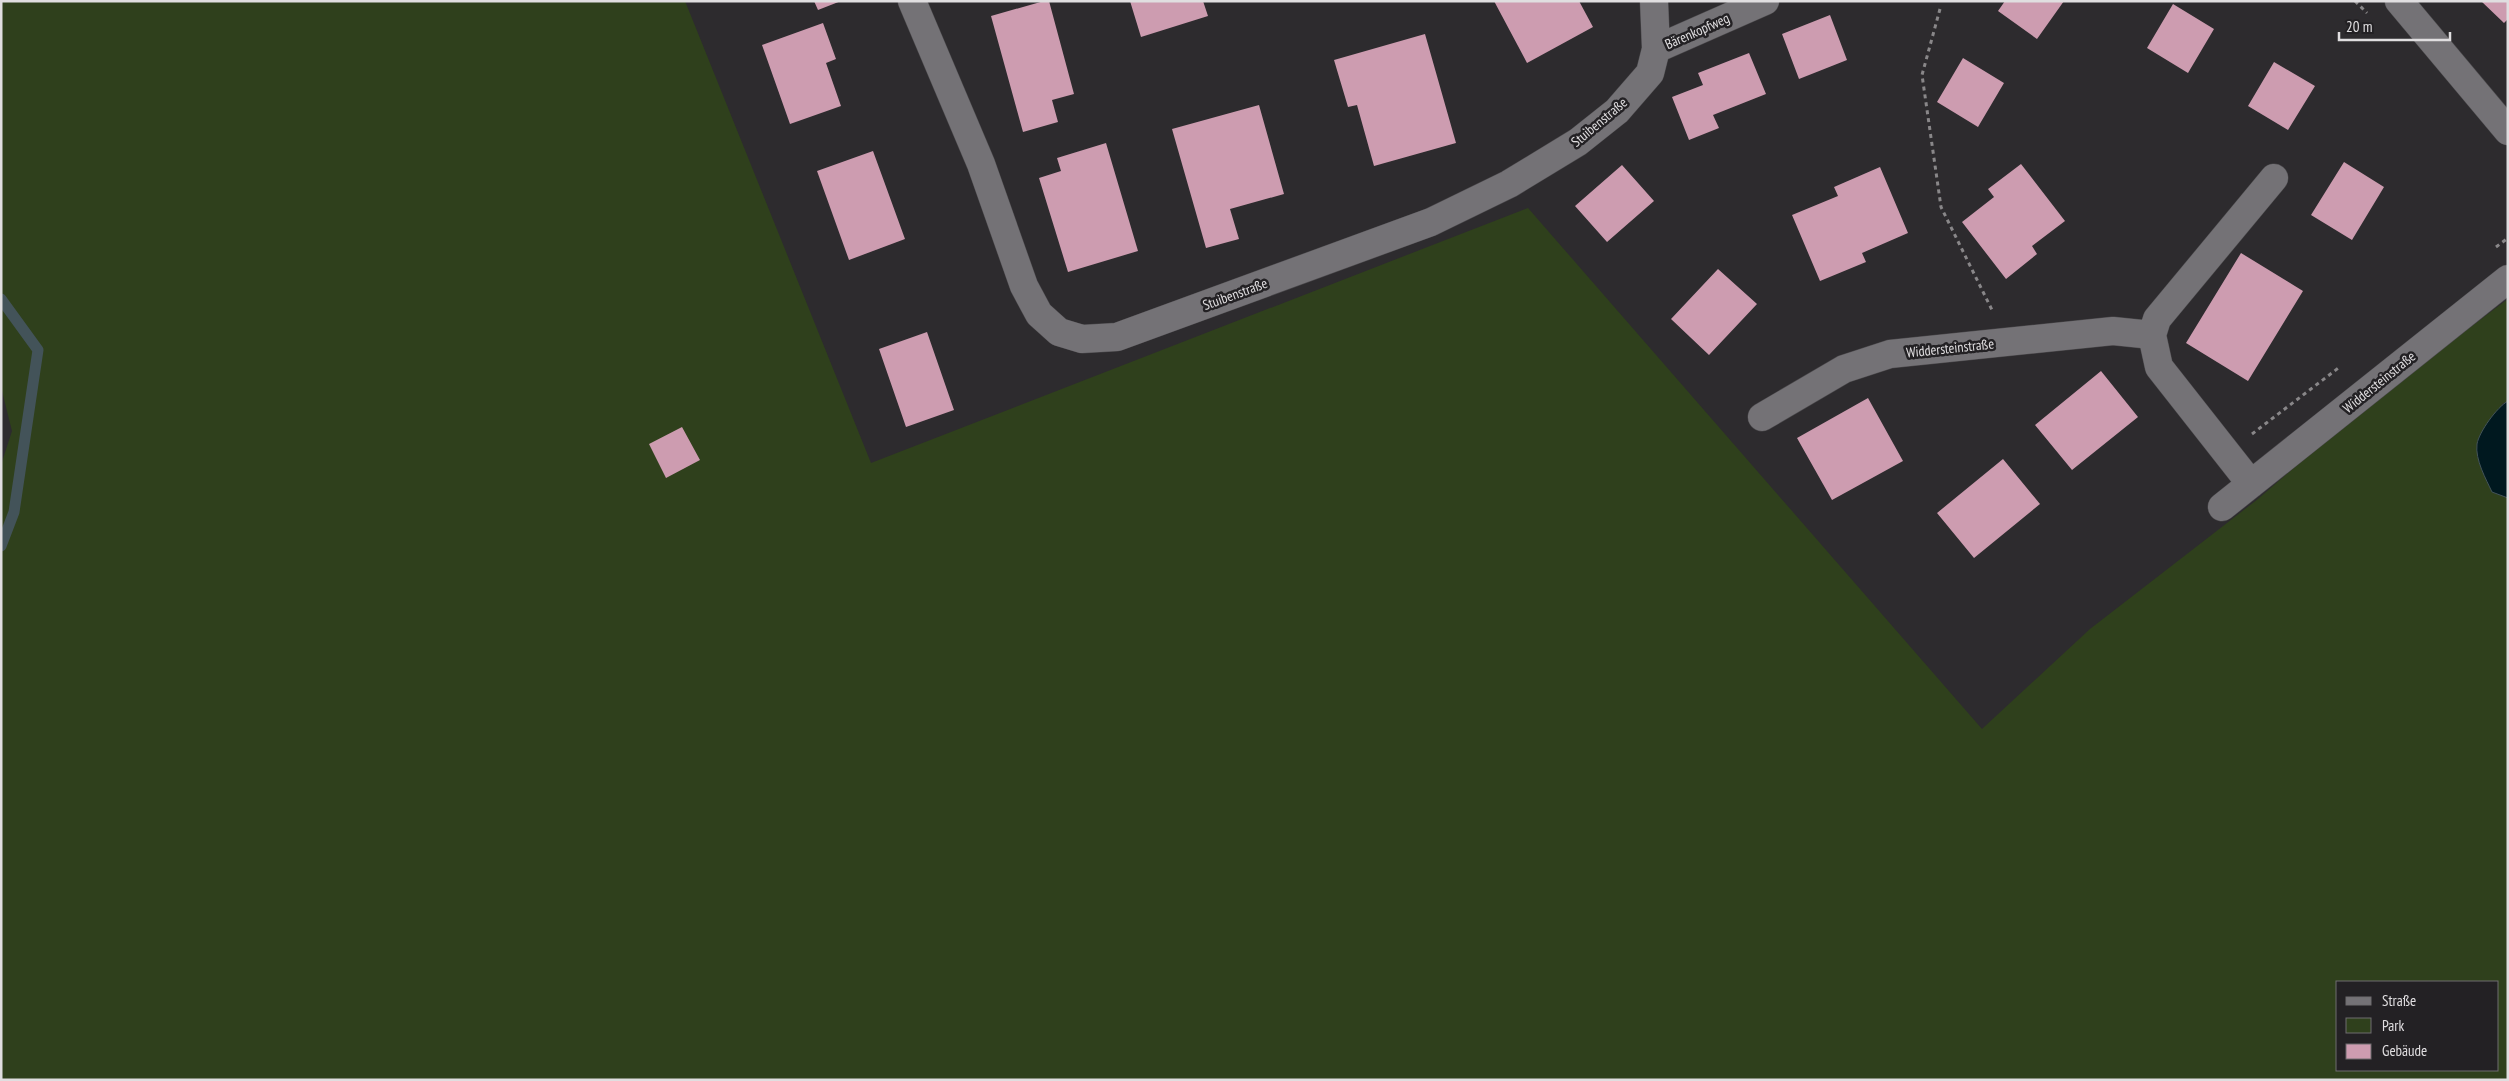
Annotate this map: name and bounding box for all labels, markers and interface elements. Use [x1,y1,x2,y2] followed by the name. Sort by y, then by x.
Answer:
[1662,9,1732,53] street label: Bärenkopfweg
[2339,10,2450,42] scale bar
[2346,17,2372,36] text: 20 m
[1567,93,1631,151] street label: Stuibenstraße
[1200,274,1270,314] street label: Stuibenstraße
[1905,334,1995,362] street label: Widdersteinstraße
[2339,347,2419,417] street label: Widdersteinstraße
[2336,981,2499,1071] legend
[2382,991,2416,1010] text: Straße
[2382,1016,2404,1035] text: Park
[2382,1041,2427,1060] text: Gebäude

